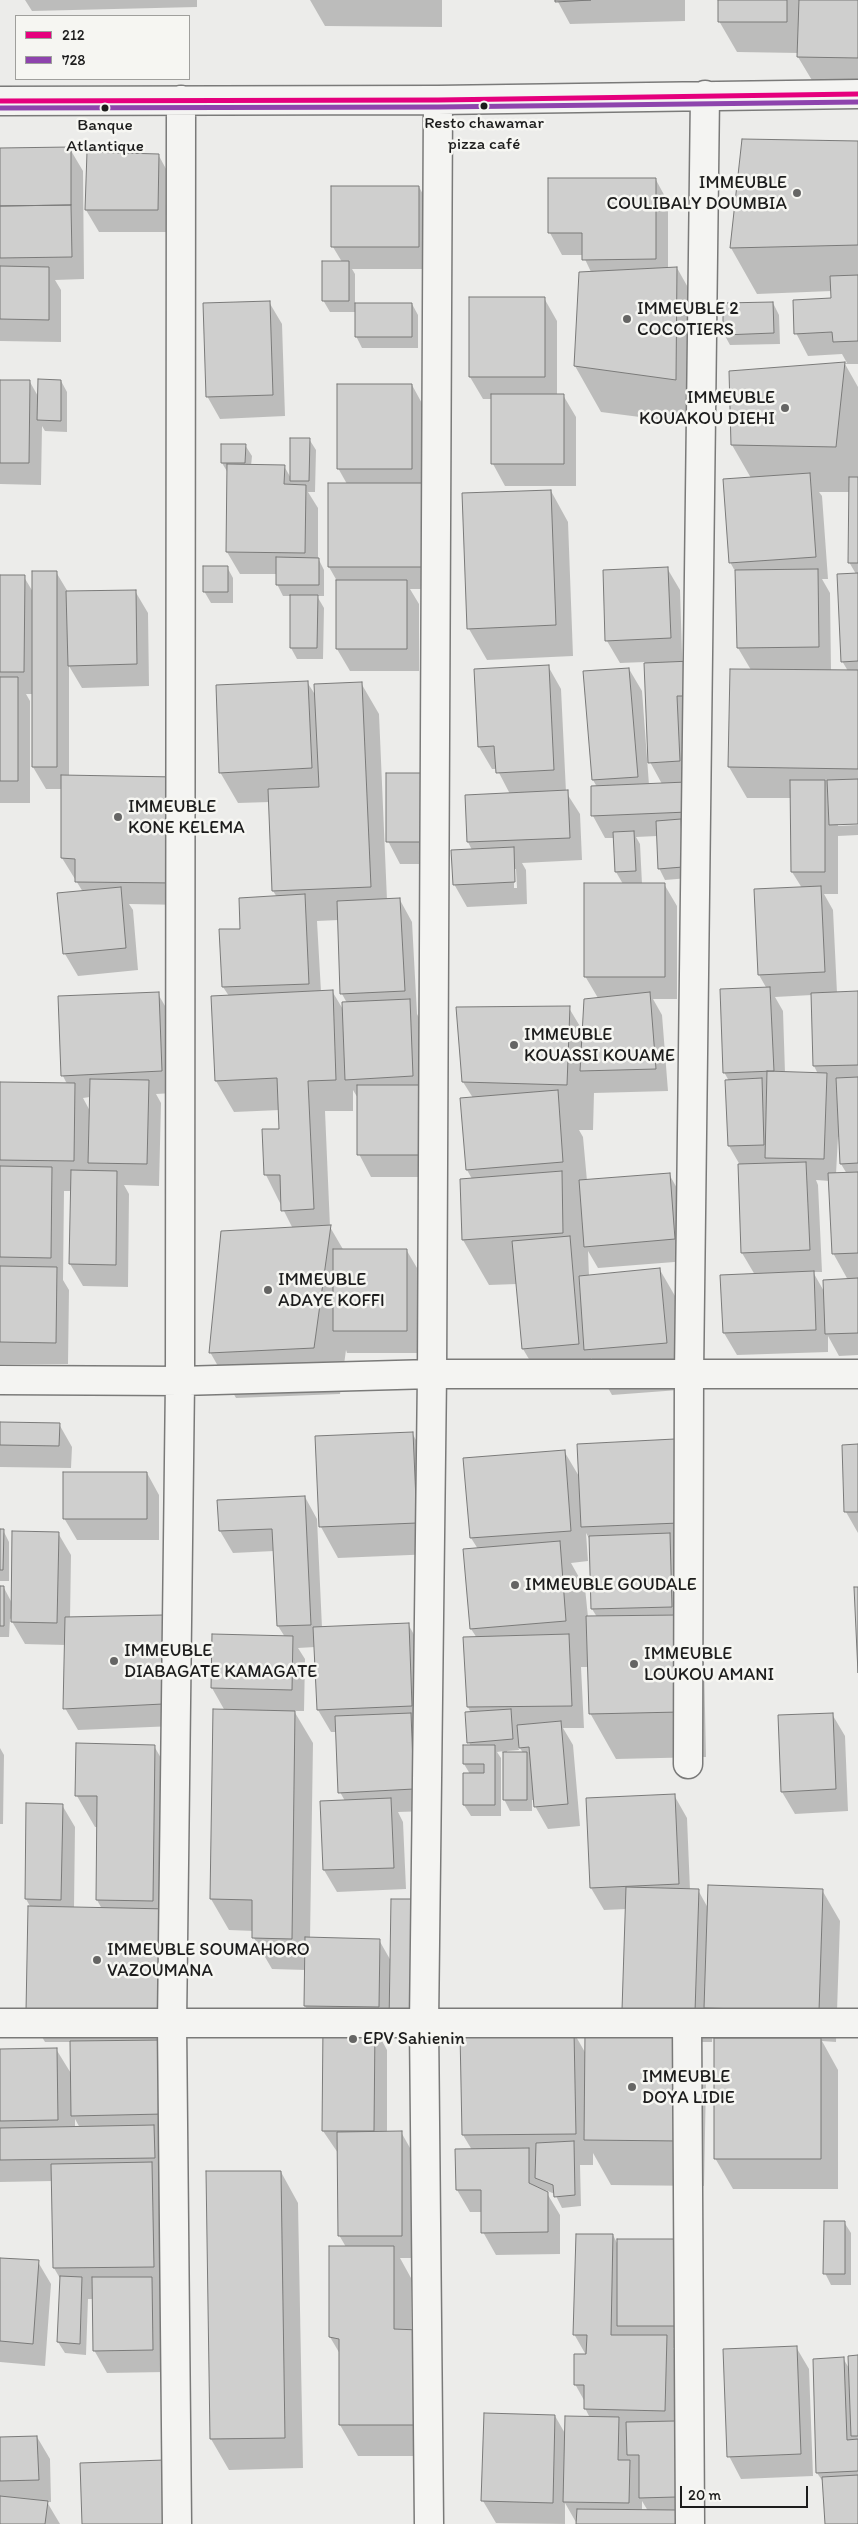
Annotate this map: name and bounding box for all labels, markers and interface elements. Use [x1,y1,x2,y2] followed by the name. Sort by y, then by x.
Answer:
[15,15,190,80] legend
[62,26,85,44] text: 212
[62,51,86,69] text: 728
[479,101,489,111] marker: Resto chawamar pizza café
[100,103,110,113] marker: Banque Atlantique
[424,114,544,154] place label: Resto chawamar pizza café
[66,116,144,156] place label: Banque Atlantique
[606,172,787,214] place label: IMMEUBLE COULIBALY DOUMBIA
[791,187,803,199] marker: IMMEUBLE COULIBALY DOUMBIA
[637,298,739,340] place label: IMMEUBLE 2 COCOTIERS
[621,313,633,325] marker: IMMEUBLE 2 COCOTIERS
[639,387,775,429] place label: IMMEUBLE KOUAKOU DIEHI
[779,402,791,414] marker: IMMEUBLE KOUAKOU DIEHI
[128,796,245,839] place label: IMMEUBLE KONE KELEMA
[112,811,124,823] marker: IMMEUBLE KONE KELEMA
[524,1024,675,1066] place label: IMMEUBLE KOUASSI KOUAME
[508,1039,520,1051] marker: IMMEUBLE KOUASSI KOUAME
[278,1269,385,1312] place label: IMMEUBLE ADAYE KOFFI
[262,1284,274,1296] marker: IMMEUBLE ADAYE KOFFI
[525,1574,697,1596] place label: IMMEUBLE GOUDALE
[509,1579,521,1591] marker: IMMEUBLE GOUDALE
[124,1640,317,1682] place label: IMMEUBLE DIABAGATE KAMAGATE
[644,1643,774,1686] place label: IMMEUBLE LOUKOU AMANI
[108,1655,120,1667] marker: IMMEUBLE DIABAGATE KAMAGATE
[628,1658,640,1670] marker: IMMEUBLE LOUKOU AMANI
[107,1939,310,1982] place label: IMMEUBLE SOUMAHORO VAZOUMANA
[91,1954,103,1966] marker: IMMEUBLE SOUMAHORO VAZOUMANA
[363,2028,465,2050] place label: EPV Sahienin
[347,2033,359,2045] marker: EPV Sahienin
[642,2066,735,2108] place label: IMMEUBLE DOYA LIDIE
[626,2081,638,2093] marker: IMMEUBLE DOYA LIDIE
[683,2476,810,2508] scale bar
[688,2486,721,2504] text: 20 m

